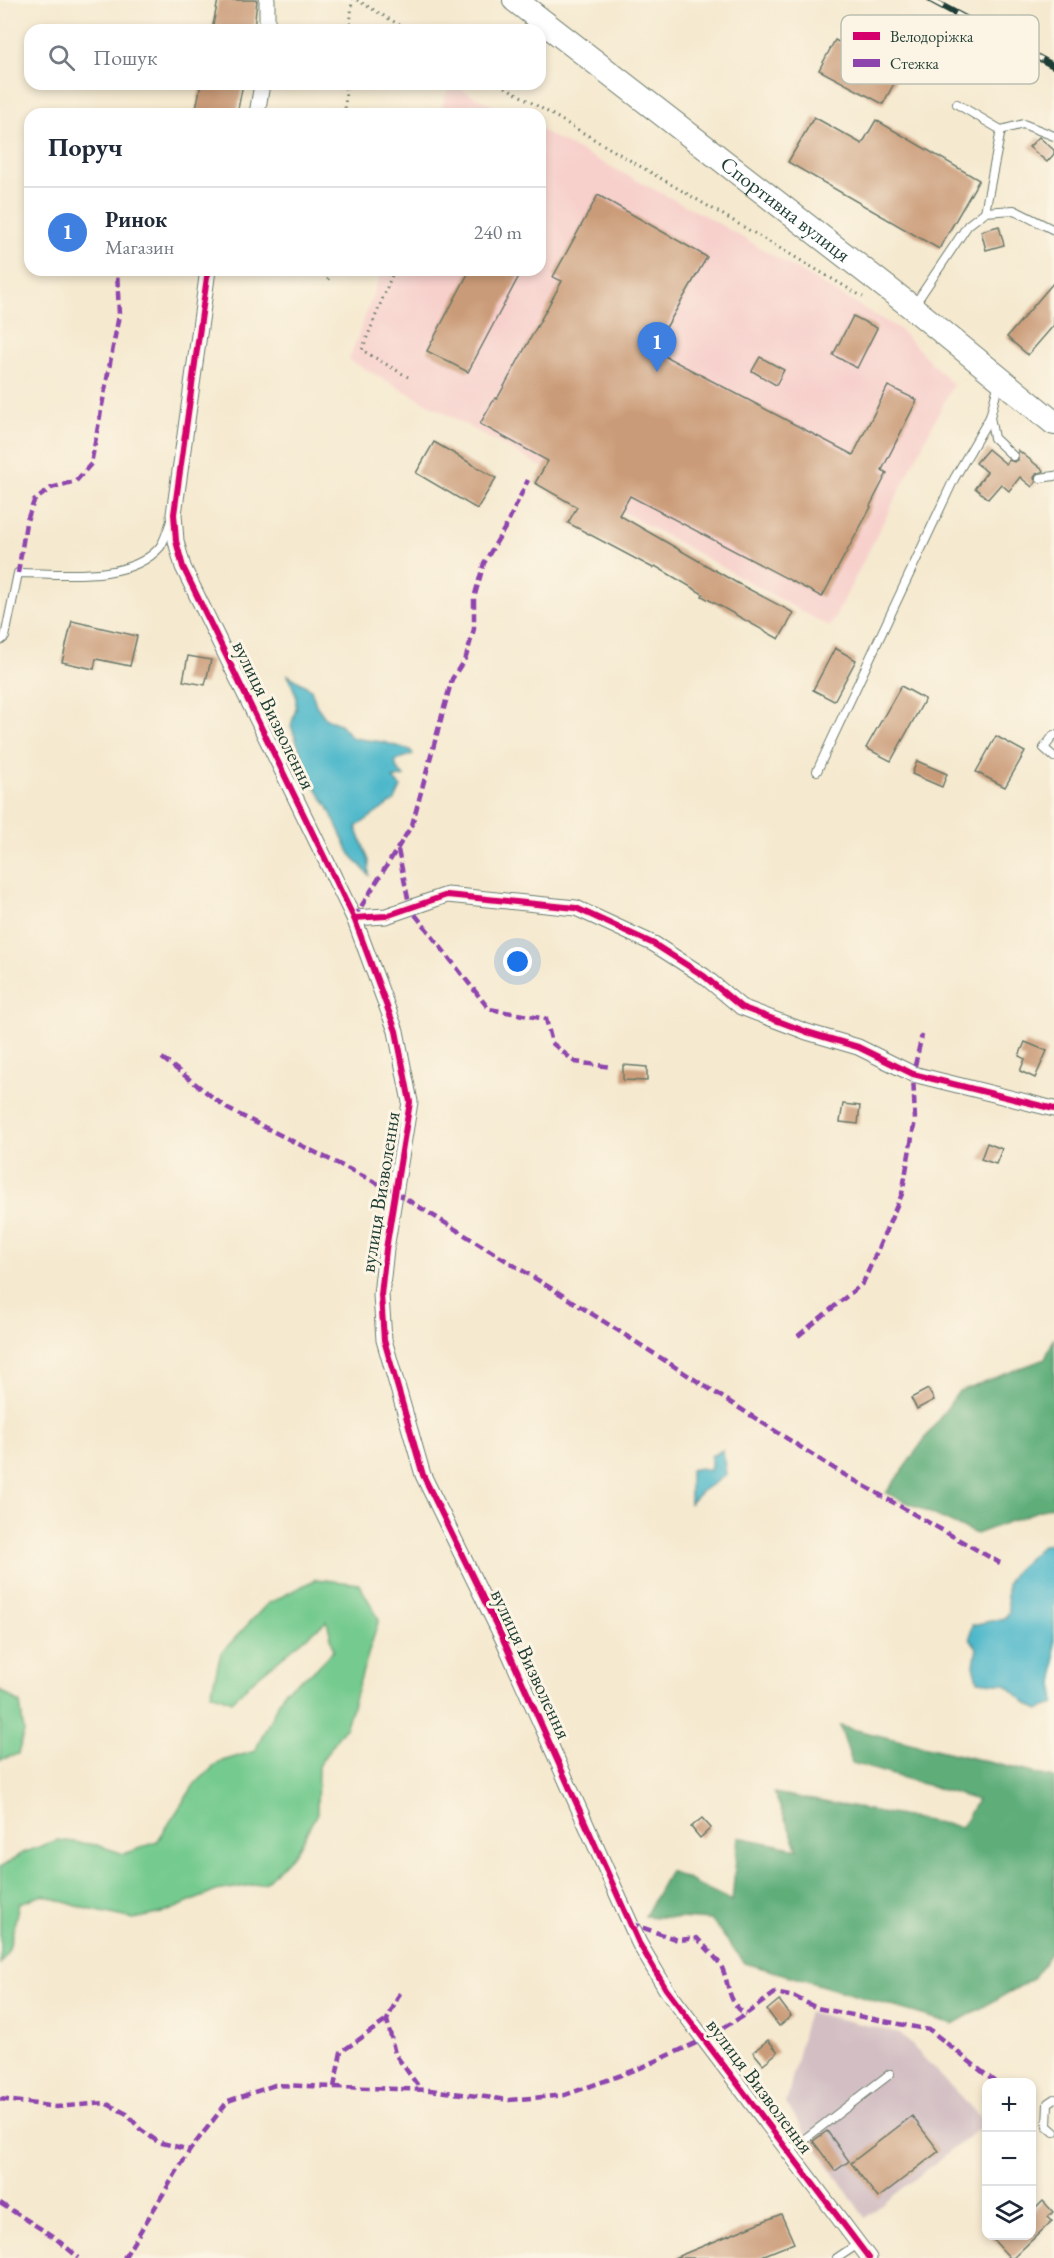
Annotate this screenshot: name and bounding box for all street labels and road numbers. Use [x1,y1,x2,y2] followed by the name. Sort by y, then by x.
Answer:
[715,150,856,268] street label: Спортивна вулиця
[227,636,322,794] street label: вулиця Визволення
[353,1110,406,1274] street label: вулиця Визволення
[485,1584,578,1743] street label: вулиця Визволення
[701,2013,820,2159] street label: вулиця Визволення

